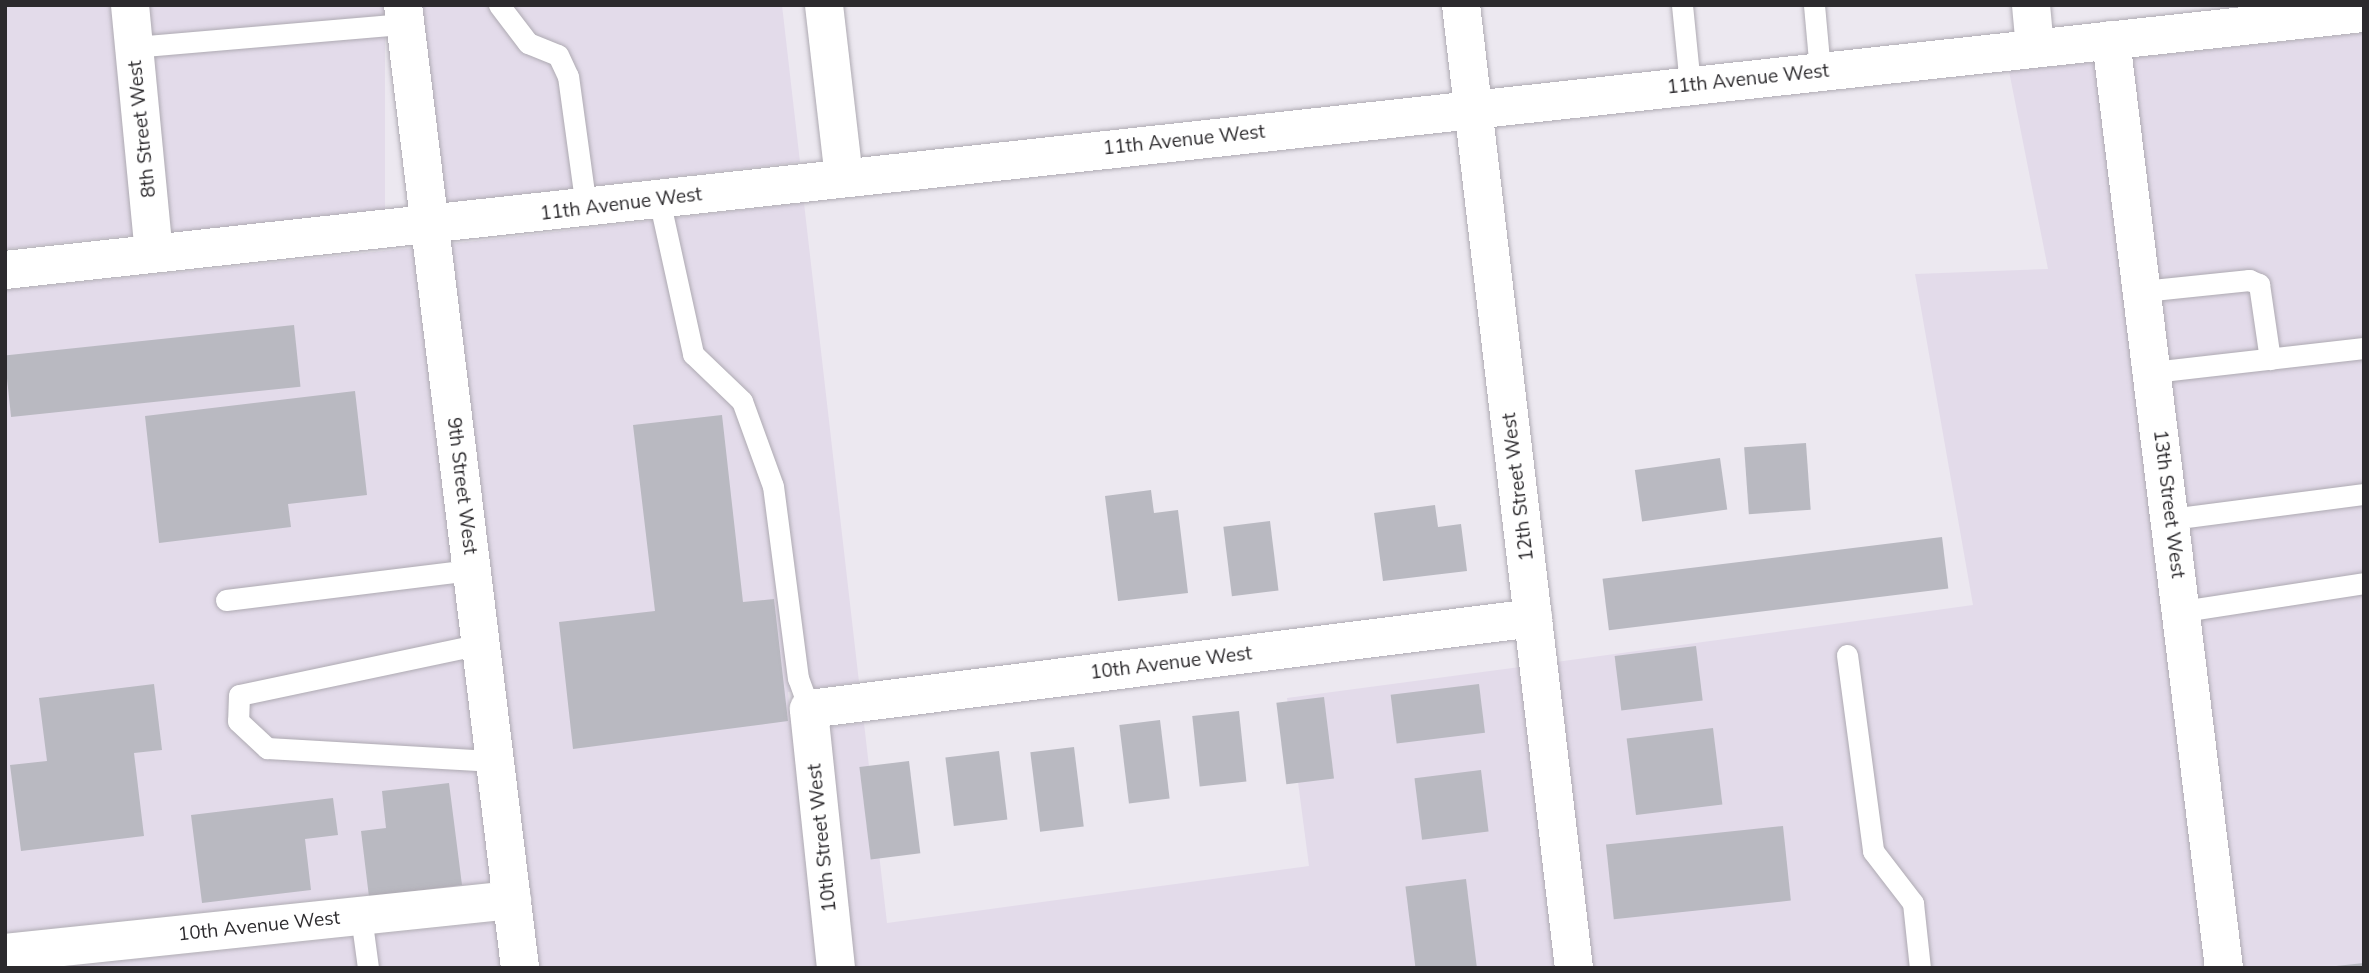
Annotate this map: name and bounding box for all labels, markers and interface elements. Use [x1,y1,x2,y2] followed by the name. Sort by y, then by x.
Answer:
[123,59,161,199] street label: 8th Street West
[1666,59,1830,99] street label: 11th Avenue West
[1102,120,1266,160] street label: 11th Avenue West
[539,183,703,225] street label: 11th Avenue West
[1498,411,1538,563] street label: 12th Street West
[442,416,482,556] street label: 9th Street West
[2149,428,2189,580] street label: 13th Street West
[1089,642,1253,684] street label: 10th Avenue West
[803,763,841,913] street label: 10th Street West
[177,906,341,946] street label: 10th Avenue West

